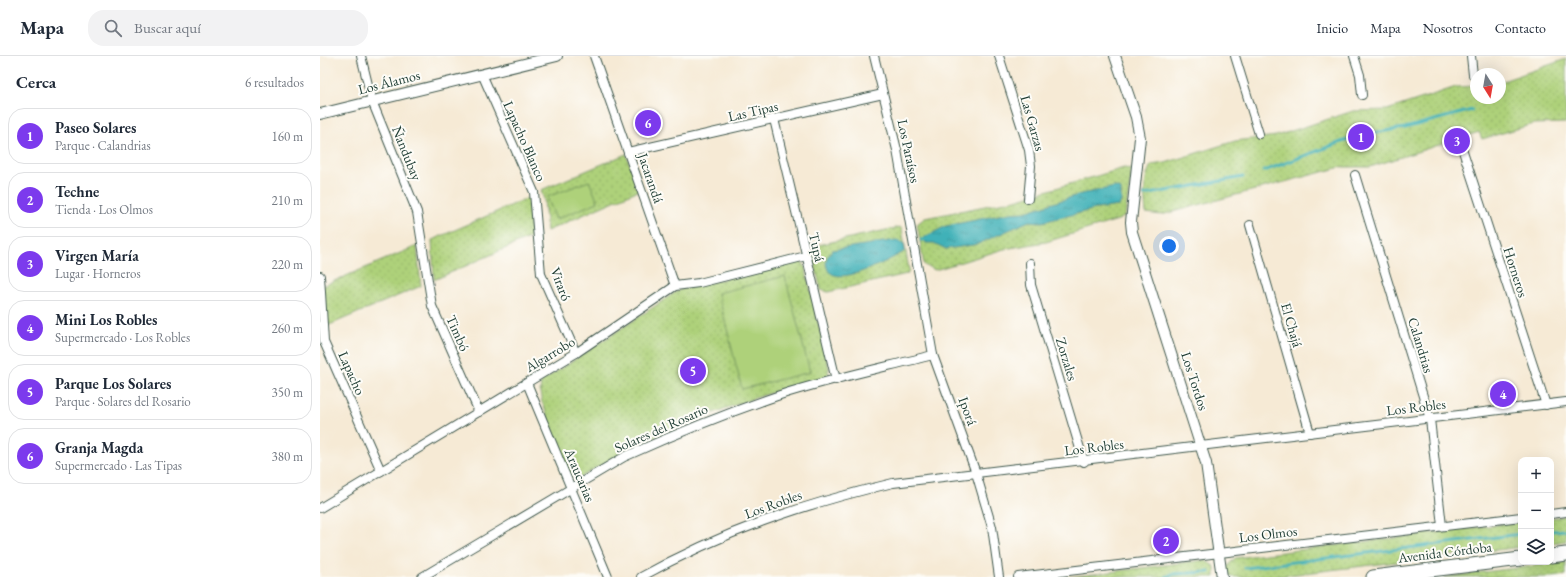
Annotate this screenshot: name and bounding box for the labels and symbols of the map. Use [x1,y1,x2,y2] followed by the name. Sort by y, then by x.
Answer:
[356,65,422,98] street label: Los Álamos
[1470,68,1506,104] north arrow
[1016,93,1050,153] street label: Las Garzas
[726,96,780,126] street label: Las Tipas
[499,98,551,184] street label: Lapacho Blanco
[635,108,661,138] pin: 6
[893,117,925,185] street label: Los Paraísos
[1348,122,1374,152] pin: 1
[388,123,426,184] street label: Ñandubay
[1444,126,1470,156] pin: 3
[634,150,668,206] street label: Jacarandá
[805,231,829,264] street label: Tupá
[1159,236,1179,256] your location
[1499,245,1533,300] street label: Horneros
[546,265,576,303] street label: Viraró
[1277,301,1307,350] street label: El Chajá
[442,312,474,354] street label: Timbó
[1404,315,1438,375] street label: Calandrias
[521,332,578,376] street label: Algarrobo
[1052,335,1082,383] street label: Zorzales
[334,348,370,398] street label: Lapacho
[1177,349,1213,413] street label: Los Tordos
[680,356,706,386] pin: 5
[1490,379,1516,409] pin: 4
[955,394,982,428] street label: Iporá
[1385,394,1447,420] street label: Los Robles
[611,399,711,457] street label: Solares del Rosario
[1063,434,1125,460] street label: Los Robles
[560,445,600,505] street label: Araucarias
[742,485,805,523] street label: Los Robles
[1238,521,1299,547] street label: Los Olmos
[1153,526,1179,556] pin: 2
[1396,537,1493,567] street label: Avenida Córdoba

